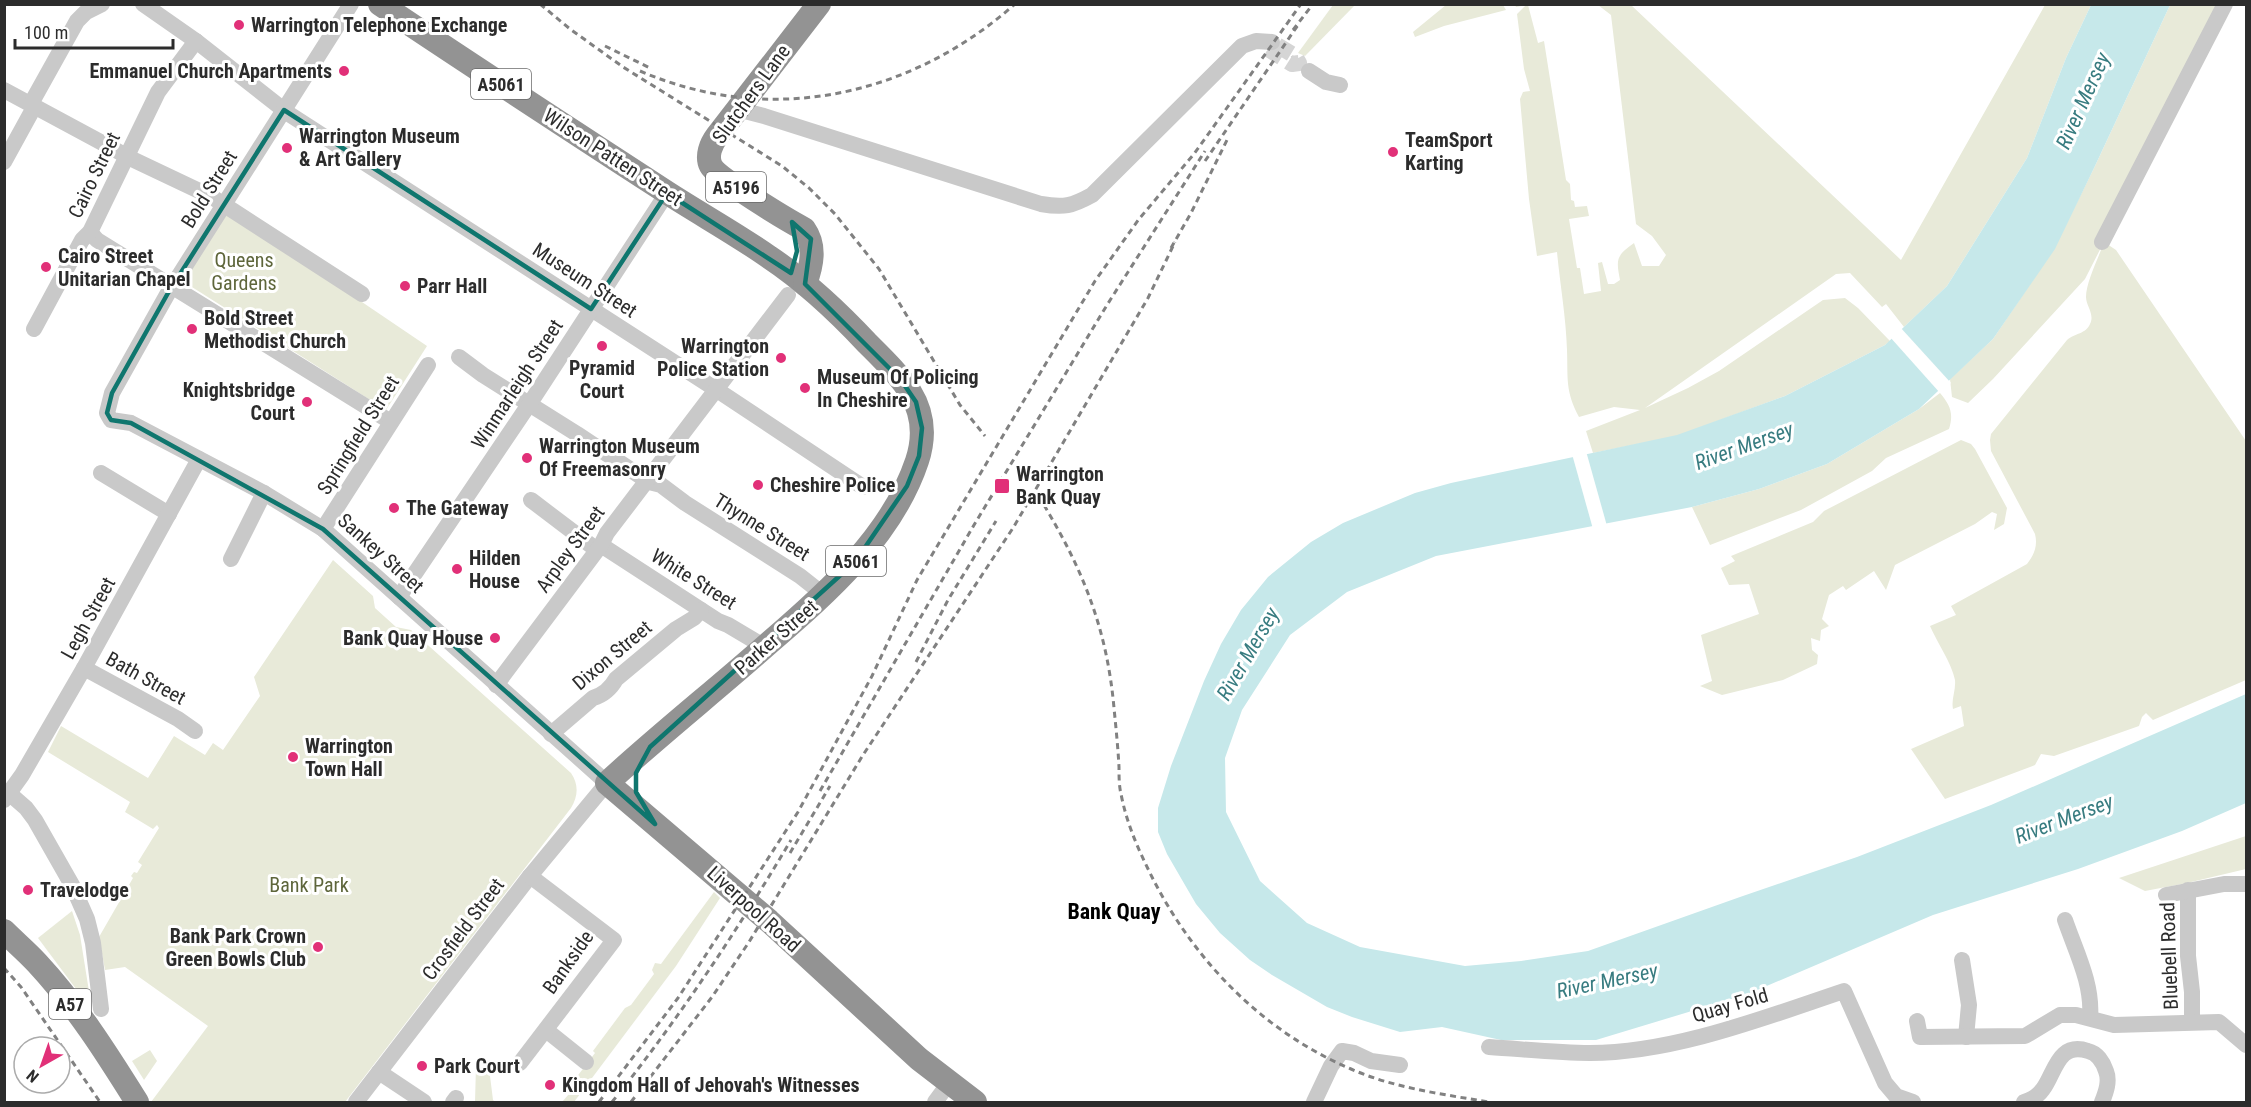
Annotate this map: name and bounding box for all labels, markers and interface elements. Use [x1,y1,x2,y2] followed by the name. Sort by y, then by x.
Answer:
[15,12,172,50] scale bar
[251,13,507,37] place label: Warrington Telephone Exchange
[232,18,246,32] marker: Warrington Telephone Exchange
[24,22,68,43] text: 100 m
[707,40,795,148] street label: Slutchers Lane
[2051,49,2115,153] water label: River Mersey
[90,59,332,83] place label: Emmanuel Church Apartments
[337,64,351,78] marker: Emmanuel Church Apartments
[471,69,531,99] road number: A5061
[539,103,687,211] street label: Wilson Patten Street
[299,124,460,171] place label: Warrington Museum & Art Gallery
[63,128,125,222] street label: Cairo Street
[1405,128,1493,175] place label: TeamSport Karting
[280,141,294,155] marker: Warrington Museum & Art Gallery
[1386,145,1400,159] marker: TeamSport Karting
[176,146,242,232] street label: Bold Street
[706,172,766,202] road number: A5196
[528,237,642,323] street label: Museum Street
[58,244,191,291] place label: Cairo Street Unitarian Chapel
[211,248,277,295] park label: Queens Gardens
[39,260,53,274] marker: Cairo Street Unitarian Chapel
[417,274,487,298] place label: Parr Hall
[398,279,412,293] marker: Parr Hall
[204,306,346,353] place label: Bold Street Methodist Church
[466,315,568,453] street label: Winmarleigh Street
[185,322,199,336] marker: Bold Street Methodist Church
[657,334,769,381] place label: Warrington Police Station
[595,339,609,353] marker: Pyramid Court
[774,351,788,365] marker: Warrington Police Station
[569,356,635,403] place label: Pyramid Court
[817,365,979,412] place label: Museum Of Policing In Cheshire
[312,371,404,499] street label: Springfield Street
[183,378,295,425] place label: Knightsbridge Court
[798,381,812,395] marker: Museum Of Policing In Cheshire
[300,395,314,409] marker: Knightsbridge Court
[1692,417,1797,475] water label: River Mersey
[539,434,700,481] place label: Warrington Museum Of Freemasonry
[520,451,534,465] marker: Warrington Museum Of Freemasonry
[1016,462,1104,509] place label: Warrington Bank Quay
[770,473,895,497] place label: Cheshire Police
[993,477,1011,495] marker: Warrington Bank Quay
[751,478,765,492] marker: Cheshire Police
[710,488,814,566] street label: Thynne Street
[406,496,509,520] place label: The Gateway
[387,501,401,515] marker: The Gateway
[531,501,609,597] street label: Arpley Street
[333,508,429,598] street label: Sankey Street
[647,543,741,615] street label: White Street
[469,546,521,593] place label: Hilden House
[826,546,886,576] road number: A5061
[450,562,464,576] marker: Hilden House
[56,573,120,663] street label: Legh Street
[729,594,823,680] street label: Parker Street
[1212,603,1284,705] water label: River Mersey
[568,615,656,695] street label: Dixon Street
[343,626,483,650] place label: Bank Quay House
[488,631,502,645] marker: Bank Quay House
[102,646,190,710] street label: Bath Street
[305,734,393,781] place label: Warrington Town Hall
[286,750,300,764] marker: Warrington Town Hall
[2012,789,2117,849] water label: River Mersey
[702,861,806,957] street label: Liverpool Road
[269,873,349,897] park label: Bank Park
[417,873,509,985] street label: Crosfield Street
[40,878,129,902] place label: Travelodge
[21,883,35,897] marker: Travelodge
[1067,899,1161,924] district label: Bank Quay
[2155,902,2183,1010] street label: Bluebell Road
[166,924,306,971] place label: Bank Park Crown Green Bowls Club
[537,926,599,998] street label: Bankside
[311,940,325,954] marker: Bank Park Crown Green Bowls Club
[1554,958,1660,1003] water label: River Mersey
[1689,983,1771,1027] street label: Quay Fold
[49,989,91,1019] road number: A57
[12,1035,72,1095] north arrow
[434,1054,520,1078] place label: Park Court
[415,1059,429,1073] marker: Park Court
[23,1066,43,1087] text: N
[562,1073,860,1097] place label: Kingdom Hall of Jehovah's Witnesses
[543,1078,557,1092] marker: Kingdom Hall of Jehovah's Witnesses

